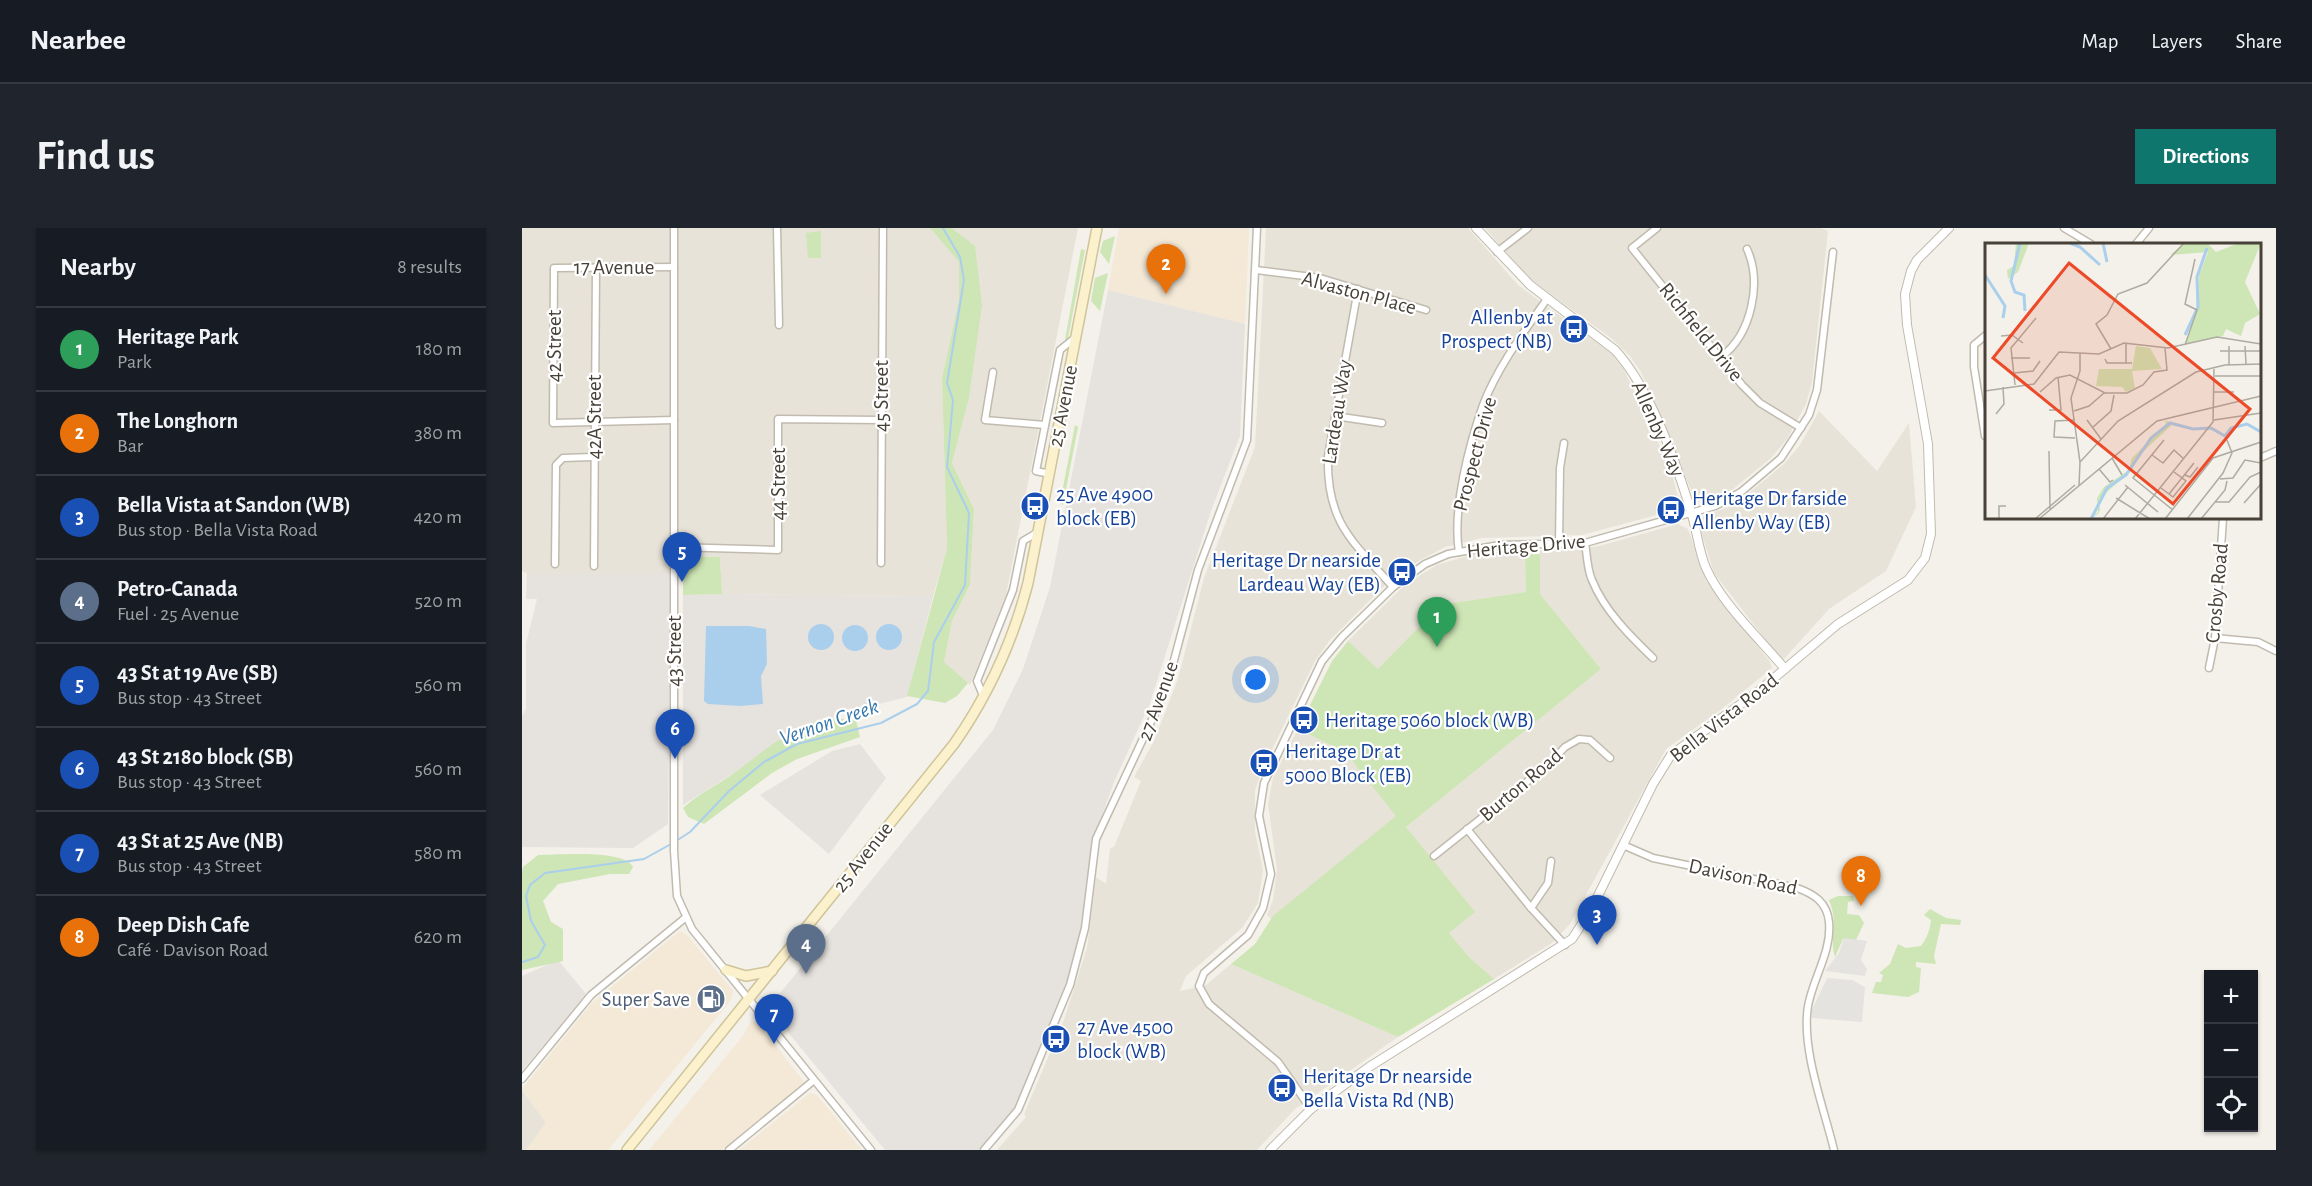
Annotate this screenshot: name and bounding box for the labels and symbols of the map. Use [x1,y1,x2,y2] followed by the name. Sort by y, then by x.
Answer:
[1985,243,2261,519] inset map
[1146,244,1186,294] pin: 2
[574,257,654,278] street label: 17 Avenue
[1299,268,1419,318] street label: Alvaston Place
[1655,279,1747,385] street label: Richfield Drive
[1441,307,1553,352] place label: Allenby at Prospect (NB)
[544,309,565,382] street label: 42 Street
[1558,313,1590,345] bus stop icon: Allenby at Prospect (NB)
[1318,358,1356,466] street label: Lardeau Way
[871,360,892,432] street label: 45 Street
[1045,363,1081,449] street label: 25 Avenue
[584,374,605,459] street label: 42A Street
[1628,378,1688,480] street label: Allenby Way
[1450,394,1500,514] street label: Prospect Drive
[768,447,789,521] street label: 44 Street
[1056,484,1153,529] place label: 25 Ave 4900 block (EB)
[1692,488,1847,533] place label: Heritage Dr farside Allenby Way (EB)
[1019,490,1051,522] bus stop icon: 25 Ave 4900 block (EB)
[1655,494,1687,526] bus stop icon: Heritage Dr farside Allenby Way (EB)
[1466,530,1586,562] street label: Heritage Drive
[662,532,702,582] pin: 5
[2202,542,2232,644] street label: Crosby Road
[1212,550,1381,595] place label: Heritage Dr nearside Lardeau Way (EB)
[1386,556,1418,588] bus stop icon: Heritage Dr nearside Lardeau Way (EB)
[1418,598,1456,647] pin: 1
[664,615,685,687] street label: 43 Street
[1134,658,1182,744] street label: 27 Avenue
[1241,665,1270,694] your location
[1666,669,1782,766] street label: Bella Vista Road
[777,695,881,749] water label: Vernon Creek
[1288,704,1320,736] bus stop icon: Heritage 5060 block (WB)
[656,710,694,759] pin: 6
[1325,710,1534,731] place label: Heritage 5060 block (WB)
[1285,741,1412,786] place label: Heritage Dr at 5000 Block (EB)
[1476,744,1567,826] street label: Burton Road
[1248,747,1280,779] bus stop icon: Heritage Dr at 5000 Block (EB)
[829,818,897,896] street label: 25 Avenue
[1687,855,1800,899] street label: Davison Road
[1842,856,1880,906] pin: 8
[1578,896,1616,945] pin: 3
[786,924,826,974] pin: 4
[695,983,727,1015] fuel station icon: Super Save
[602,989,690,1010] place label: Super Save
[754,994,794,1044] pin: 7
[1077,1017,1173,1062] place label: 27 Ave 4500 block (WB)
[1040,1023,1072,1055] bus stop icon: 27 Ave 4500 block (WB)
[1303,1066,1472,1111] place label: Heritage Dr nearside Bella Vista Rd (NB)
[1266,1072,1298,1104] bus stop icon: Heritage Dr nearside Bella Vista Rd (NB)

